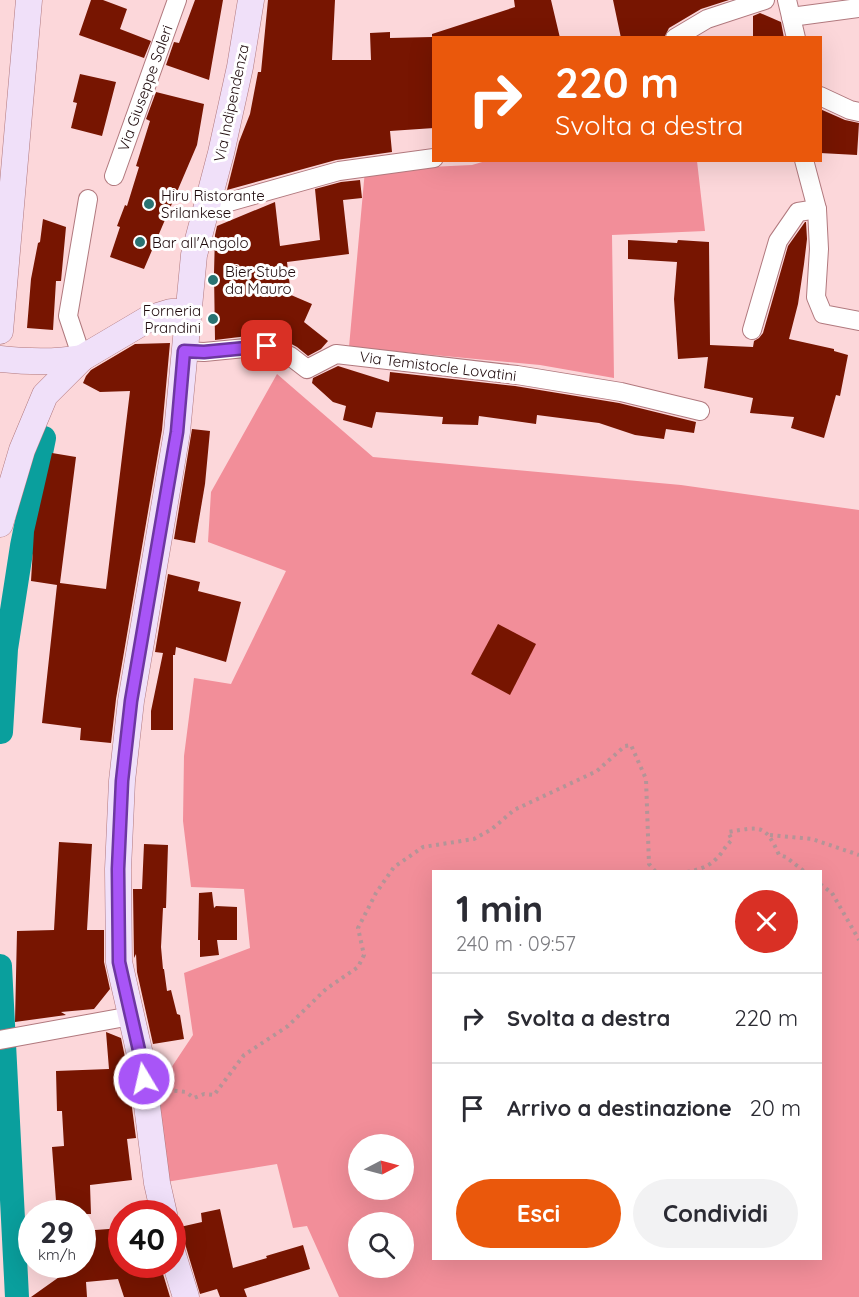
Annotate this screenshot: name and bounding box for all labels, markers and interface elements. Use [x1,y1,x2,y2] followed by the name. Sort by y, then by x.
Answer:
[113,22,177,154] street label: Via Giuseppe Saleri
[209,42,253,164] street label: Via Indipendenza
[555,56,679,109] text: 220 m
[456,60,534,138] icon: right
[555,108,743,142] text: Svolta a destra
[161,186,265,222] place label: Hiru Ristorante Srilankese
[142,197,156,211] marker: Hiru Ristorante Srilankese
[152,233,248,252] place label: Bar all'Angolo
[133,235,147,249] marker: Bar all'Angolo
[225,262,296,298] place label: Bier Stube da Mauro
[206,273,220,287] marker: Bier Stube da Mauro
[143,301,201,337] place label: Forneria Prandini
[206,312,220,326] marker: Forneria Prandini
[241,320,292,371] pin
[250,329,283,362] icon: arrive
[358,347,518,385] street label: Via Temistocle Lovatini
[456,886,543,931] text: 1 min
[735,890,798,953] button: close
[456,931,576,956] text: 240 m · 09:57
[456,1002,489,1035] icon: right
[507,1004,670,1032] text: Svolta a destra
[734,1004,798,1032] text: 220 m
[112,1047,176,1111] position arrow
[456,1092,489,1125] icon: arrive
[507,1094,732,1122] text: Arrivo a destinazione
[750,1094,801,1122] text: 20 m
[348,1134,414,1200] north arrow
[348,1134,414,1278] map controls
[456,1179,621,1248] button: Esci
[633,1179,798,1248] button: Condividi
[108,1200,186,1278] speed limit sign: 40
[348,1212,414,1278] button: search
[40,1213,74,1251] text: 29
[38,1245,76,1264] text: km/h

